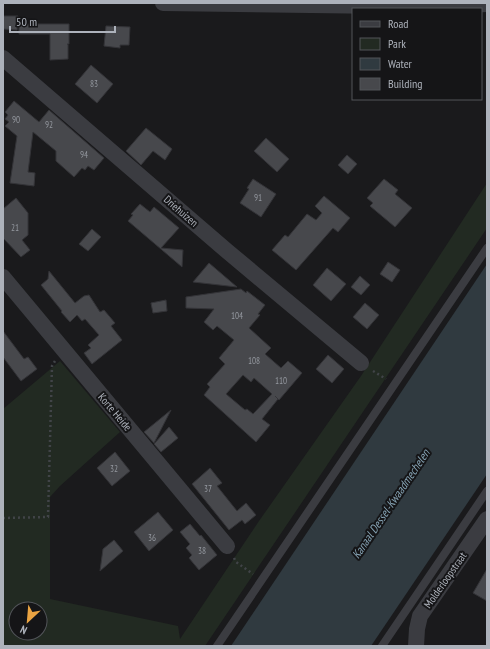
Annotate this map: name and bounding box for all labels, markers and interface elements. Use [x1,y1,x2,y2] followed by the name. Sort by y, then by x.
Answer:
[10,8,115,34] scale bar
[352,8,482,100] legend
[16,14,37,29] text: 50 m
[388,16,408,31] text: Road
[388,36,406,51] text: Park
[388,56,413,71] text: Water
[388,76,423,91] text: Building
[90,78,98,89] house number: 83
[12,114,20,125] house number: 90
[45,119,53,130] house number: 92
[80,149,88,160] house number: 94
[161,192,201,230] street label: Driehuizen
[254,192,262,203] house number: 91
[11,222,19,233] house number: 21
[231,310,243,321] house number: 104
[248,355,260,366] house number: 108
[275,375,287,386] house number: 110
[95,390,135,434] street label: Korte Heide
[348,446,433,561] water label: Kanaal Dessel-Kwaadmechelen
[110,463,118,474] house number: 32
[204,483,212,494] house number: 37
[148,532,156,543] house number: 36
[198,545,206,556] house number: 38
[421,549,469,611] street label: Molderloopstraat
[8,601,48,641] north arrow
[18,622,29,638] text: N

